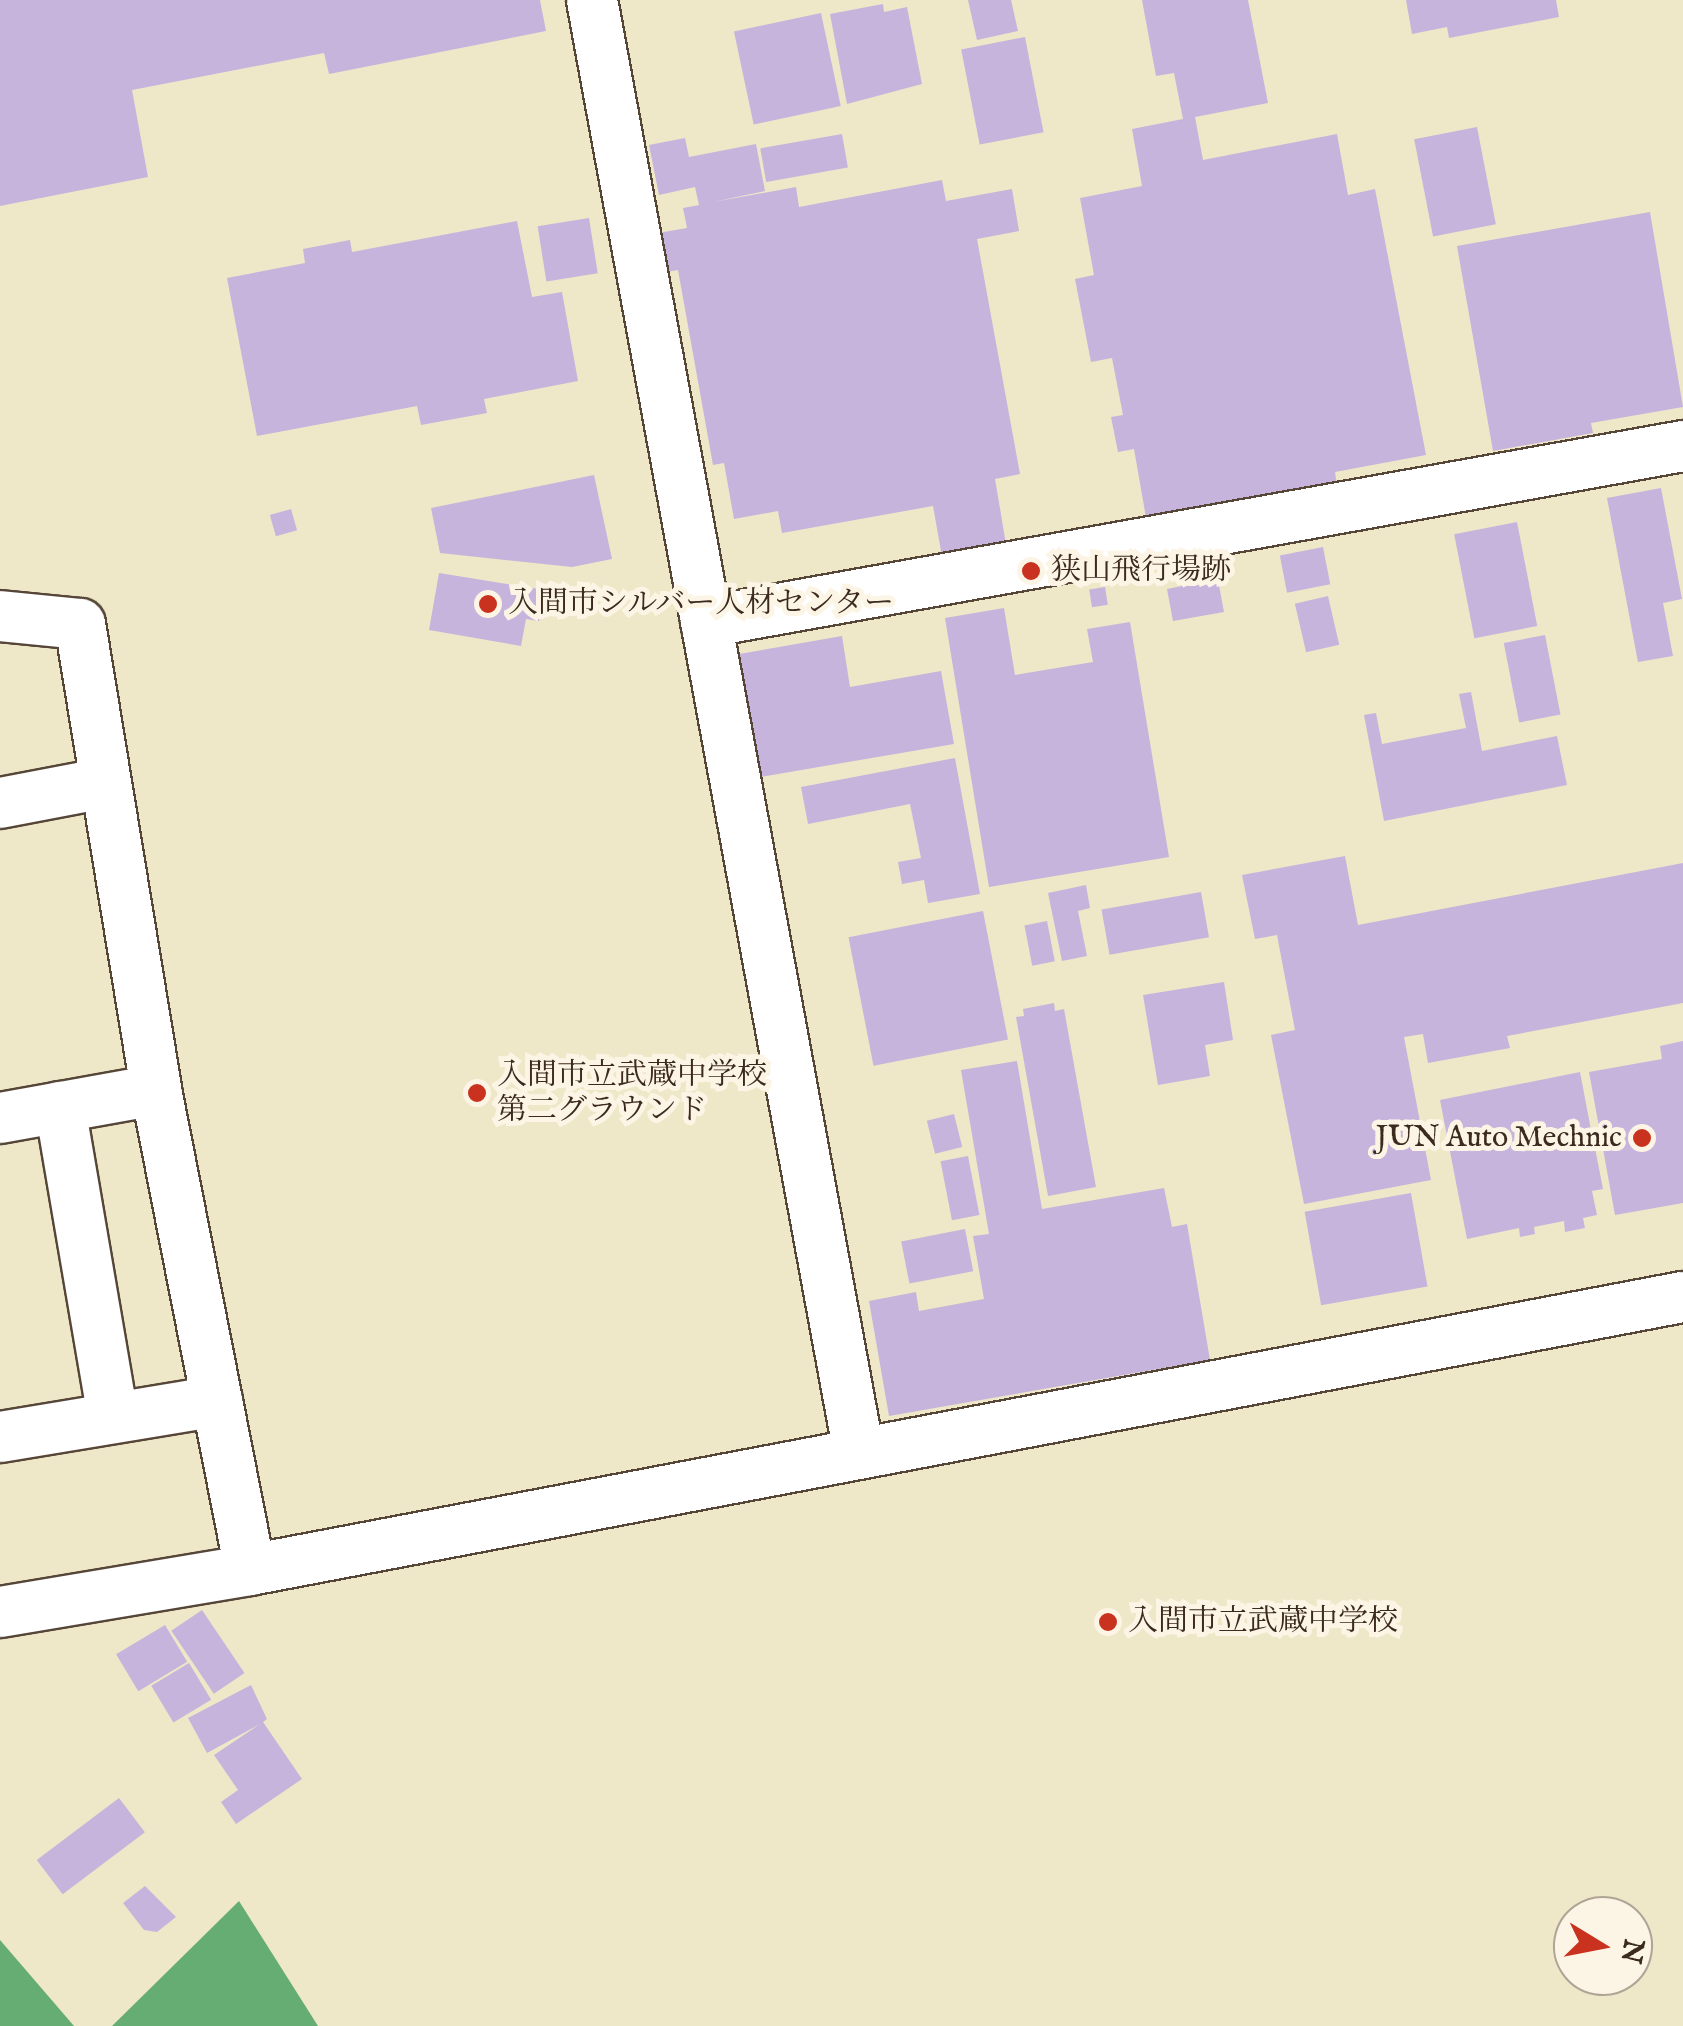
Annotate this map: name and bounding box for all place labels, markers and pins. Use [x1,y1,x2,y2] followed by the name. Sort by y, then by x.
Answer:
[1051,553,1231,589] place label: 狭山飛行場跡
[1020,560,1042,582] marker: 狭山飛行場跡
[508,586,898,622] place label: 入間市シルバー人材センター
[477,593,499,615] marker: 入間市シルバー人材センター
[497,1058,767,1128] place label: 入間市立武蔵中学校 第二グラウンド
[466,1082,488,1104] marker: 入間市立武蔵中学校 第二グラウンド
[1376,1120,1622,1156] place label: JUN Auto Mechnic
[1631,1127,1653,1149] marker: JUN Auto Mechnic
[1128,1604,1398,1640] place label: 入間市立武蔵中学校
[1097,1611,1119,1633] marker: 入間市立武蔵中学校

